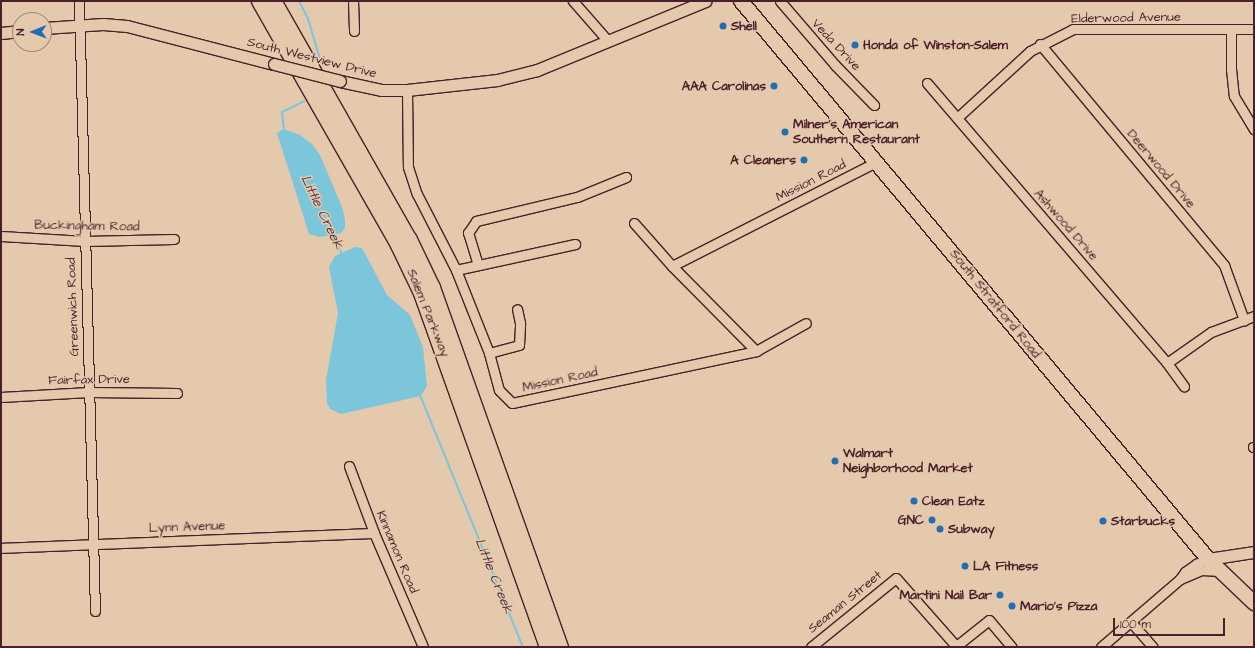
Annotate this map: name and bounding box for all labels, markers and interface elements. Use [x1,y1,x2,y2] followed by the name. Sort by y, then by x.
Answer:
[1071,9,1181,27] street label: Elderwood Avenue
[12,12,52,52] north arrow
[808,16,864,74] street label: Veda Drive
[731,18,757,34] place label: Shell
[718,21,728,31] marker: Shell
[13,29,28,36] text: N
[246,34,378,82] street label: South Westview Drive
[863,37,1008,53] place label: Honda of Winston-Salem
[850,40,860,50] marker: Honda of Winston-Salem
[682,78,766,94] place label: AAA Carolinas
[769,81,779,91] marker: AAA Carolinas
[793,117,920,148] place label: Milner's American Southern Restaurant
[1124,126,1198,212] street label: Deerwood Drive
[780,127,790,137] marker: Milner's American Southern Restaurant
[730,152,796,168] place label: A Cleaners
[799,155,809,165] marker: A Cleaners
[773,157,849,205] street label: Mission Road
[297,172,347,252] water label: Little Creek
[1031,186,1101,264] street label: Ashwood Drive
[34,217,140,235] street label: Buckingham Road
[946,246,1044,362] street label: South Stratford Road
[63,257,83,357] street label: Greenwich Road
[403,267,453,359] street label: Salem Parkway
[521,364,599,396] street label: Mission Road
[48,371,130,389] street label: Fairfax Drive
[843,446,973,477] place label: Walmart Neighborhood Market
[830,456,840,466] marker: Walmart Neighborhood Market
[922,493,985,509] place label: Clean Eatz
[909,496,919,506] marker: Clean Eatz
[373,508,421,596] street label: Kinnamon Road
[898,512,924,528] place label: GNC
[1111,513,1175,529] place label: Starbucks
[927,515,937,525] marker: GNC
[1098,516,1108,526] marker: Starbucks
[148,518,226,536] street label: Lynn Avenue
[948,521,995,537] place label: Subway
[935,524,945,534] marker: Subway
[471,536,517,616] water label: Little Creek
[973,558,1038,574] place label: LA Fitness
[960,561,970,571] marker: LA Fitness
[805,567,885,637] street label: Seaman Street
[900,587,992,603] place label: Martini Nail Bar
[995,590,1005,600] marker: Martini Nail Bar
[1020,598,1097,614] place label: Mario's Pizza
[1007,601,1017,611] marker: Mario's Pizza
[1115,610,1227,636] scale bar
[1120,616,1151,633] text: 100 m

